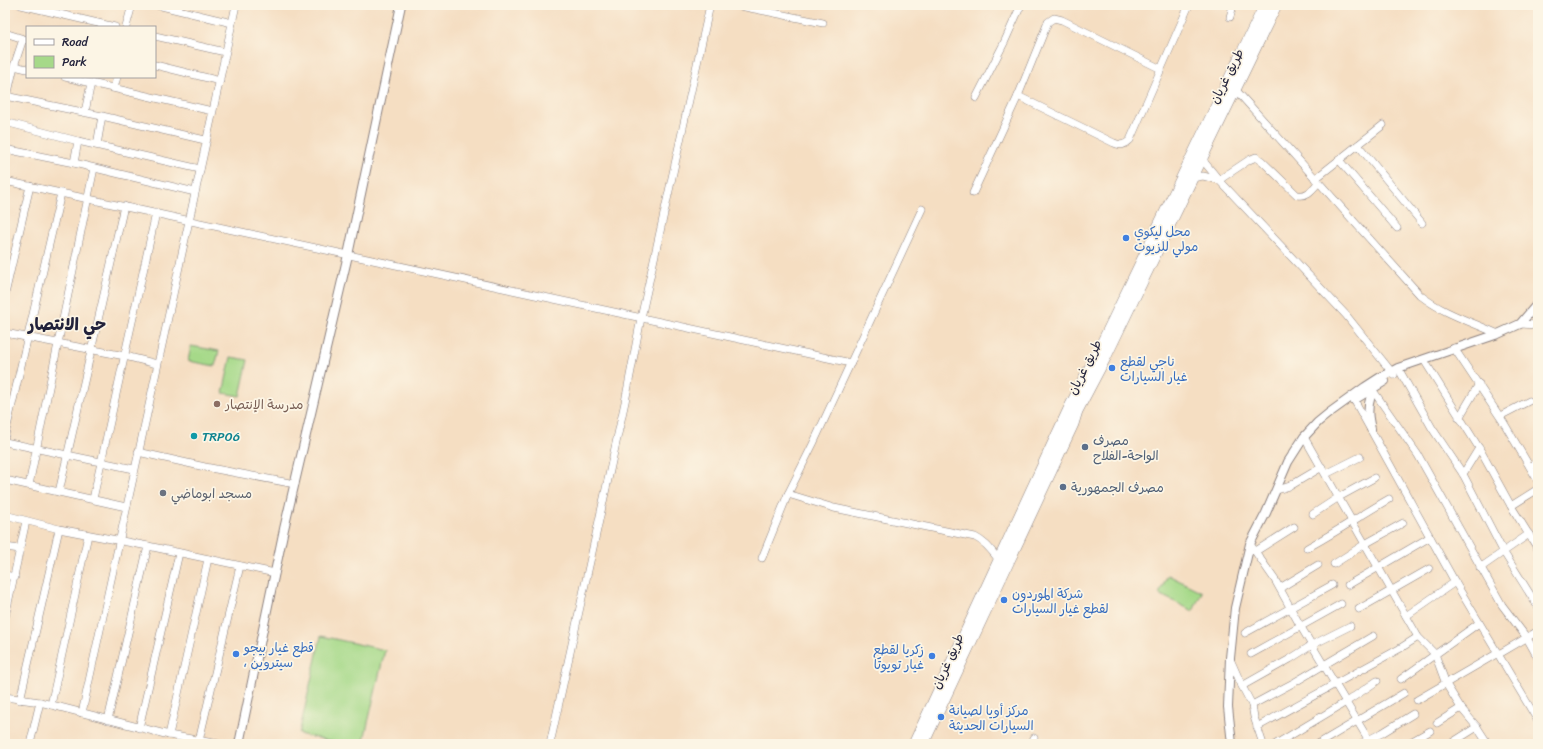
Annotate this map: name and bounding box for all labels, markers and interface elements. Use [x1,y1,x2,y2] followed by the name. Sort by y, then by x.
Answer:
[26,26,156,78] legend
[62,31,89,53] text: Road
[1203,44,1250,108] street label: طريق غريان
[62,51,87,73] text: Park
[1134,220,1198,258] place label: محل ليكوي مولي للزيوت
[1121,233,1131,243] marker: محل ليكوي مولي للزيوت
[27,309,106,340] district label: حي الانتصار
[1061,335,1108,399] street label: طريق غريان
[1120,350,1187,388] place label: ناجي لقطع غيار السيارات
[1107,363,1117,373] marker: ناجي لقطع غيار السيارات
[224,393,303,416] place label: مدرسة الإنتصار
[212,399,222,409] marker: مدرسة الإنتصار
[202,425,240,448] place label: TRP06
[1093,429,1159,467] place label: مصرف الواحة-الفلاح
[189,431,199,441] marker: TRP06
[1080,442,1090,452] marker: مصرف الواحة-الفلاح
[1071,476,1164,499] place label: مصرف الجمهورية
[171,482,252,505] place label: مسجد ابوماضي
[1058,482,1068,492] marker: مصرف الجمهورية
[158,488,168,498] marker: مسجد ابوماضي
[1012,582,1109,620] place label: شركة الموردون لقطع غيار السيارات
[999,595,1009,605] marker: شركة الموردون لقطع غيار السيارات
[924,629,970,693] street label: طريق غريان
[243,636,314,674] place label: قطع غيار بيجو ، سيتروين
[873,638,924,676] place label: زكريا لقطع غيار تويوتا
[231,649,241,659] marker: قطع غيار بيجو ، سيتروين
[927,651,937,661] marker: زكريا لقطع غيار تويوتا
[949,699,1034,737] place label: مركز أويا لصيانة السيارات الحديثة
[936,712,946,722] marker: مركز أويا لصيانة السيارات الحديثة

